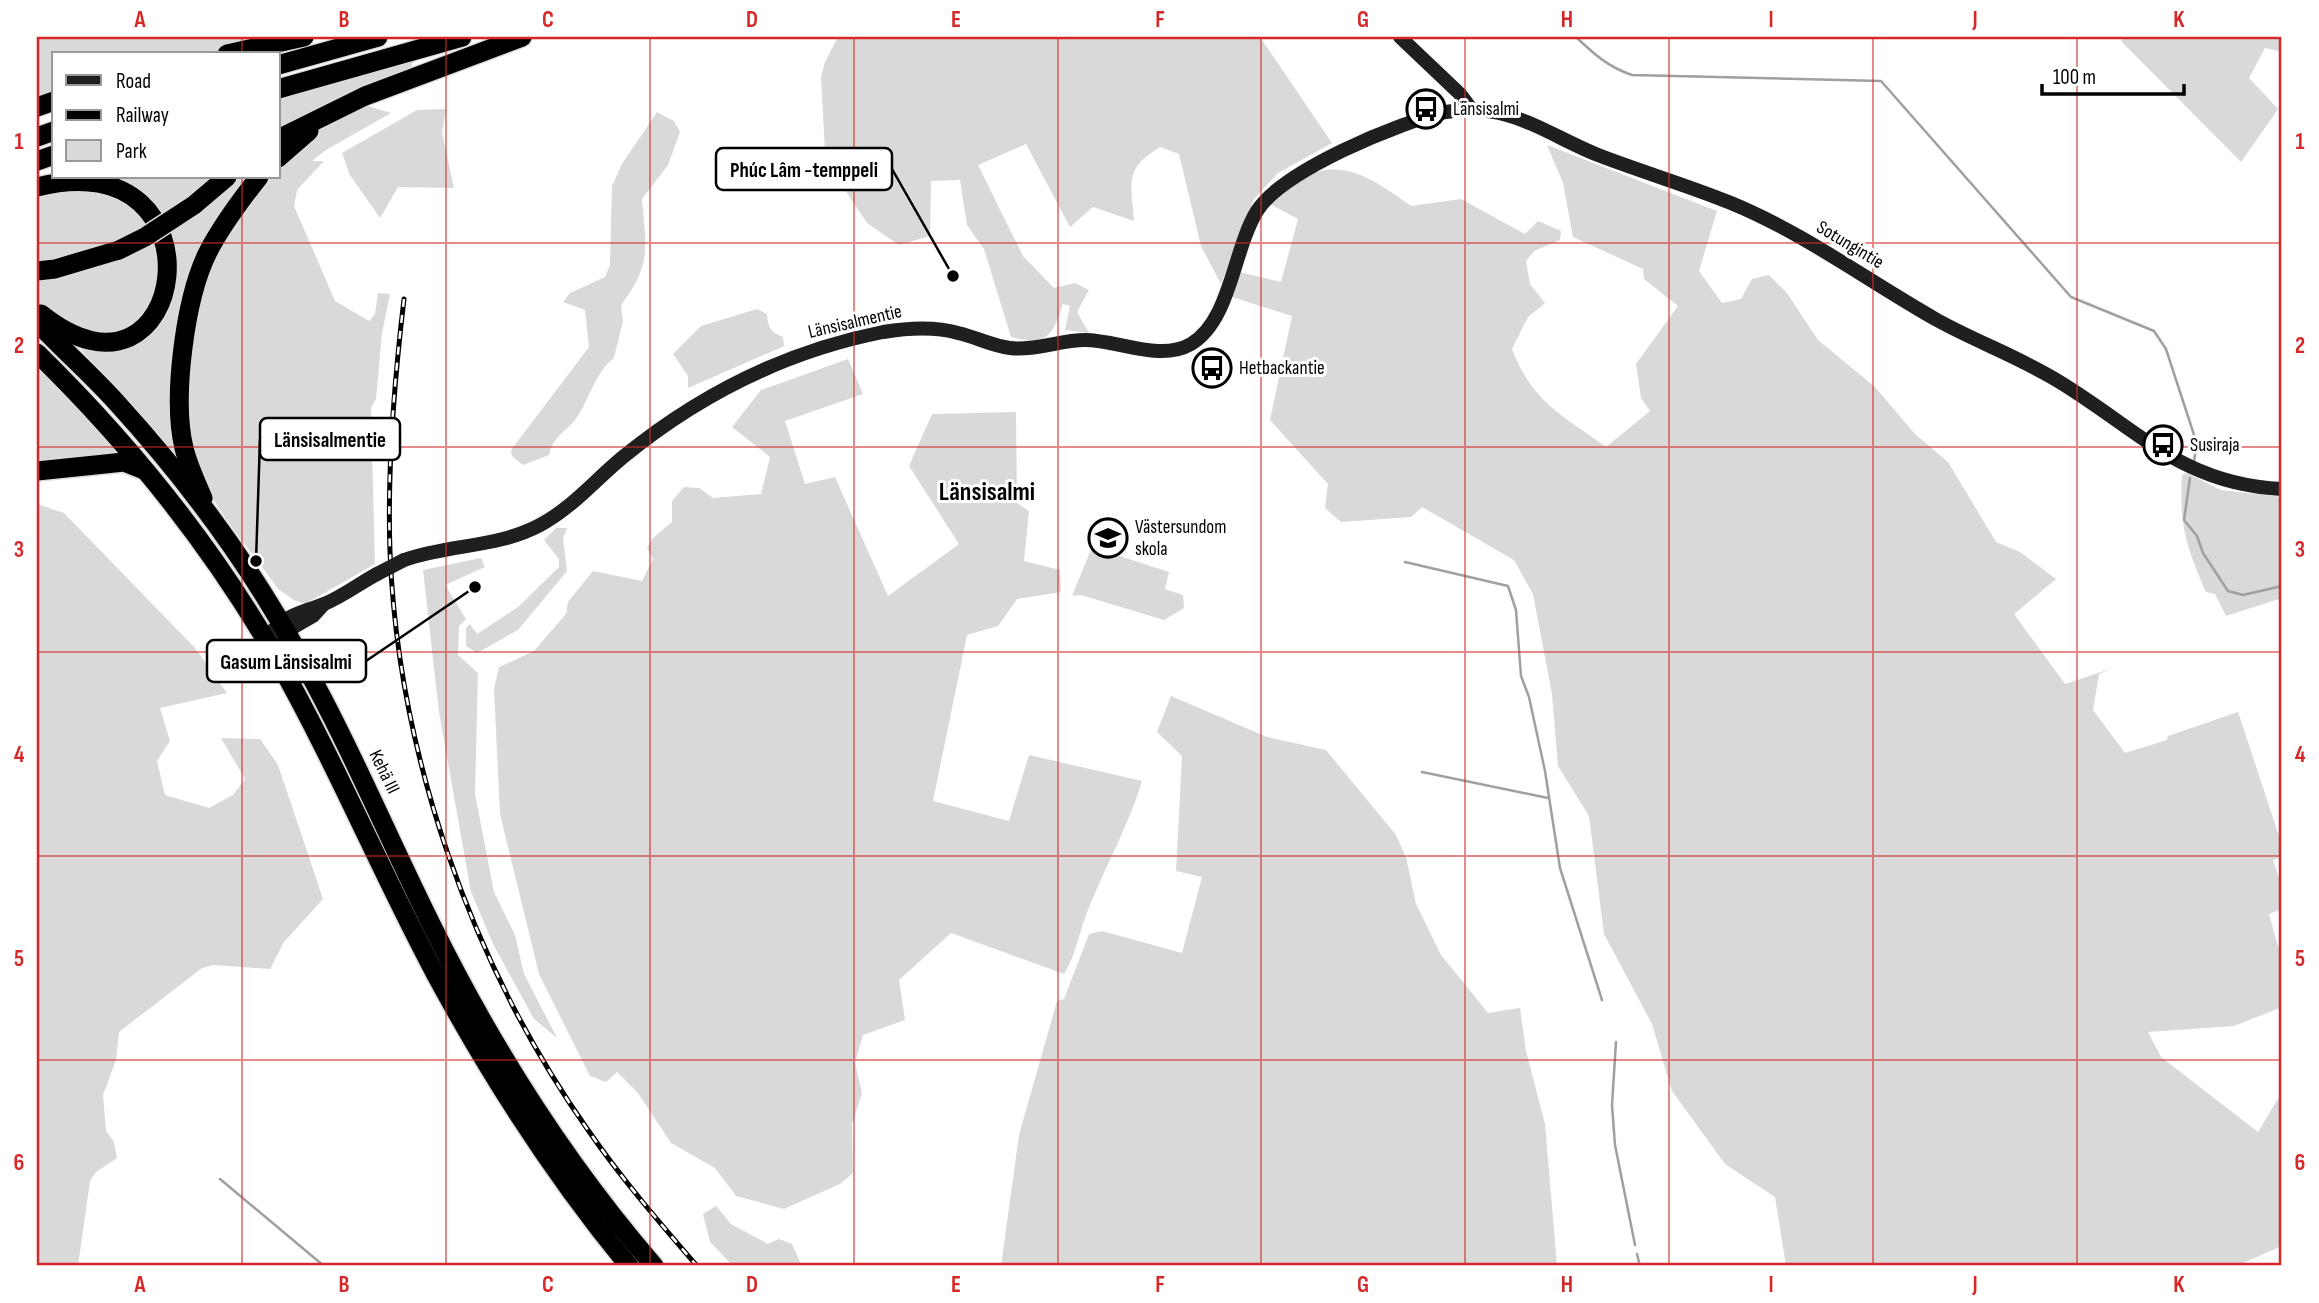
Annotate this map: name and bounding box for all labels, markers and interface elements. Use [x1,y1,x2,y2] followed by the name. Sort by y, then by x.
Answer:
[134,6,147,34] text: A
[339,6,350,34] text: B
[542,6,554,34] text: C
[746,6,758,34] text: D
[951,6,961,34] text: E
[1155,6,1165,34] text: F
[1357,6,1369,34] text: G
[1561,6,1573,34] text: H
[1768,6,1774,34] text: I
[1971,6,1978,34] text: J
[2173,6,2185,34] text: K
[52,52,280,178] legend
[2042,52,2184,96] scale bar
[2053,65,2096,90] text: 100 m
[116,69,151,94] text: Road
[1405,88,1447,130] bus stop icon: Länsisalmi
[1453,98,1519,121] place label: Länsisalmi
[116,103,169,128] text: Railway
[14,128,24,156] text: 1
[2295,128,2305,156] text: 1
[116,139,147,164] text: Park
[716,148,892,190] callout: Phúc Lâm -temppeli
[730,158,878,183] text: Phúc Lâm -temppeli
[1812,216,1888,274] street label: Sotungintie
[806,300,904,344] street label: Länsisalmentie
[14,332,24,360] text: 2
[2295,332,2305,360] text: 2
[1191,347,1233,389] bus stop icon: Hetbackantie
[1239,357,1325,380] place label: Hetbackantie
[260,418,400,460] callout: Länsisalmentie
[2142,424,2184,466] bus stop icon: Susiraja
[274,428,386,453] text: Länsisalmentie
[2190,434,2240,457] place label: Susiraja
[939,477,1035,508] district label: Länsisalmi
[1135,516,1226,561] place label: Västersundom skola
[1087,517,1129,559] school or university icon: Västersundom skola
[14,536,24,564] text: 3
[2295,536,2305,564] text: 3
[207,640,366,682] callout: Gasum Länsisalmi
[220,650,352,675] text: Gasum Länsisalmi
[14,741,25,769] text: 4
[2295,741,2306,769] text: 4
[364,746,404,798] street label: Kehä III
[14,945,24,973] text: 5
[2295,945,2305,973] text: 5
[14,1149,24,1177] text: 6
[2295,1149,2305,1177] text: 6
[134,1271,147,1299] text: A
[339,1271,350,1299] text: B
[542,1271,554,1299] text: C
[746,1271,758,1299] text: D
[951,1271,961,1299] text: E
[1155,1271,1165,1299] text: F
[1357,1271,1369,1299] text: G
[1561,1271,1573,1299] text: H
[1768,1271,1774,1299] text: I
[1971,1271,1978,1299] text: J
[2173,1271,2185,1299] text: K

